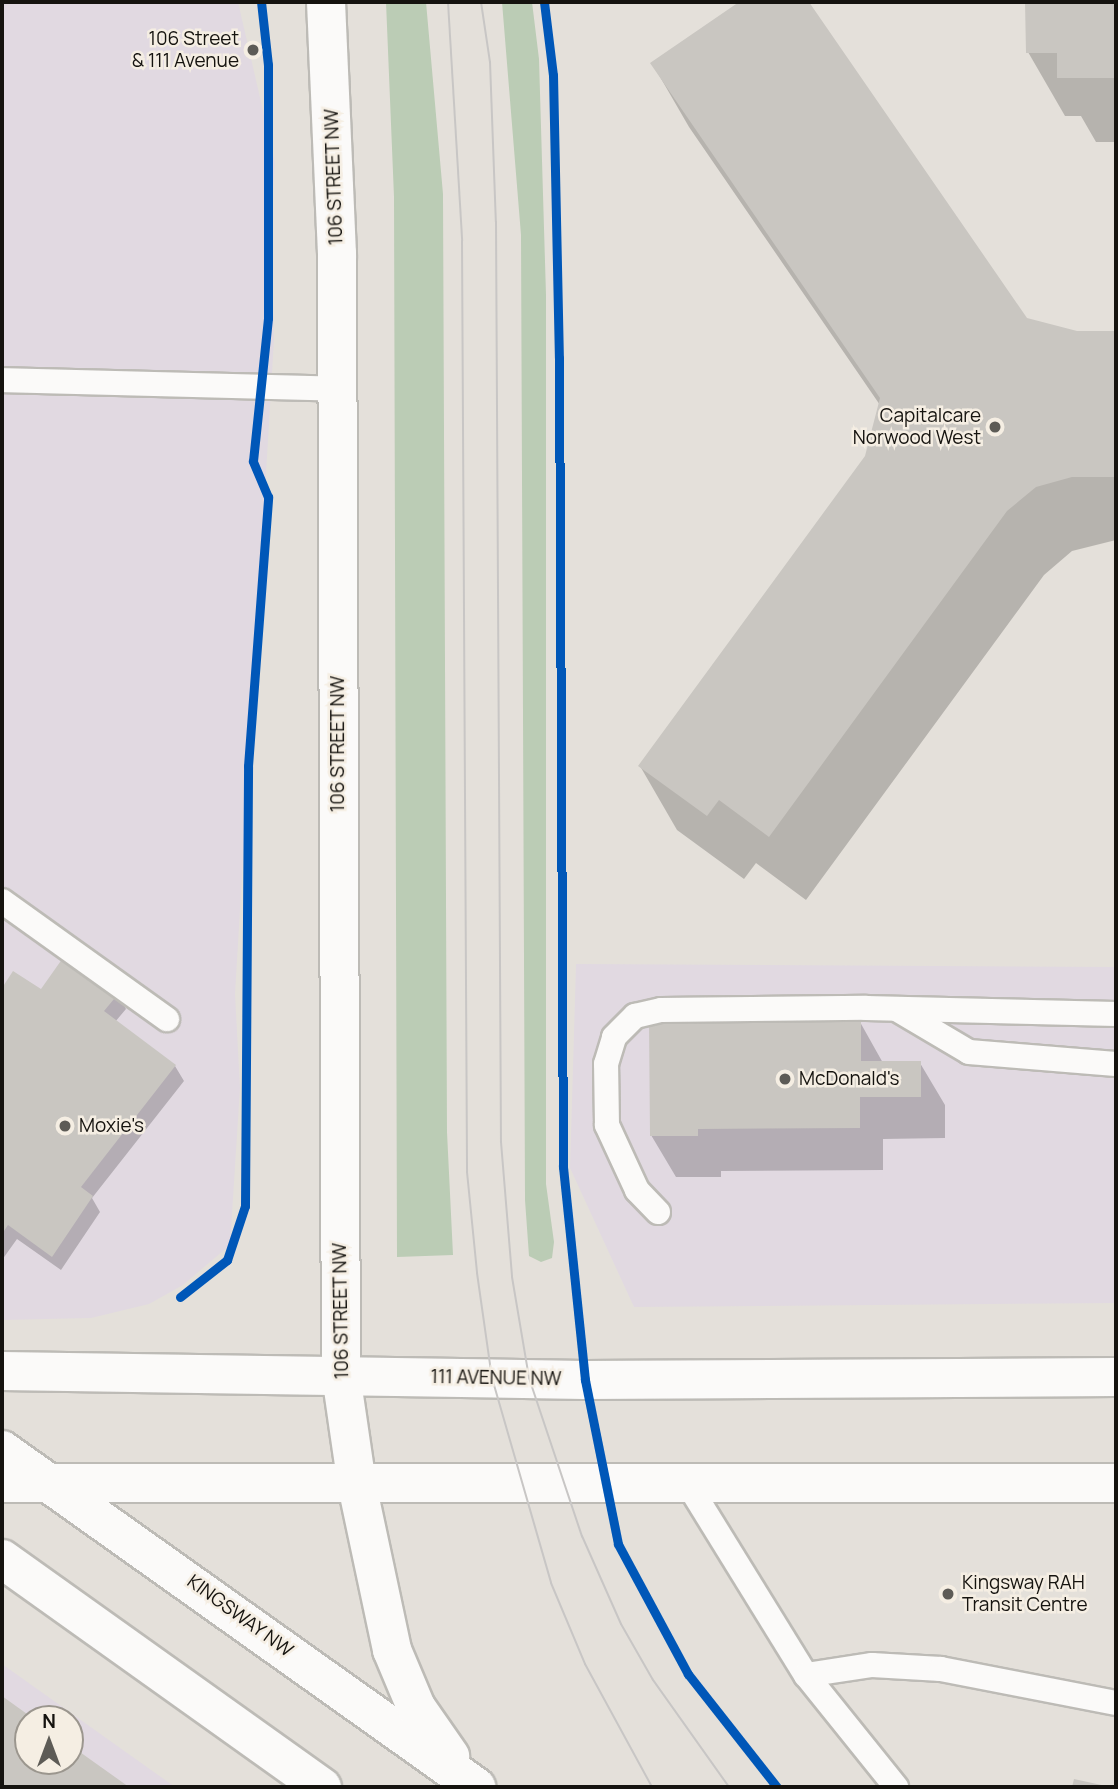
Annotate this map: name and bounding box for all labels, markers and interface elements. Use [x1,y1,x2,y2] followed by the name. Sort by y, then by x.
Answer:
[132,28,239,72] place label: 106 Street & 111 Avenue
[245,42,261,58] marker: 106 Street & 111 Avenue
[320,108,348,246] street label: 106 STREET NW
[853,405,981,449] place label: Capitalcare Norwood West
[987,419,1003,435] marker: Capitalcare Norwood West
[327,675,349,813] street label: 106 STREET NW
[799,1068,900,1090] place label: McDonald's
[777,1071,793,1087] marker: McDonald's
[79,1115,144,1137] place label: Moxie's
[57,1118,73,1134] marker: Moxie's
[328,1242,354,1380] street label: 106 STREET NW
[430,1365,562,1391] street label: 111 AVENUE NW
[182,1570,298,1662] street label: KINGSWAY NW
[962,1572,1088,1616] place label: Kingsway RAH Transit Centre
[940,1586,956,1602] marker: Kingsway RAH Transit Centre
[14,1705,84,1775] north arrow
[42,1708,56,1734] text: N

